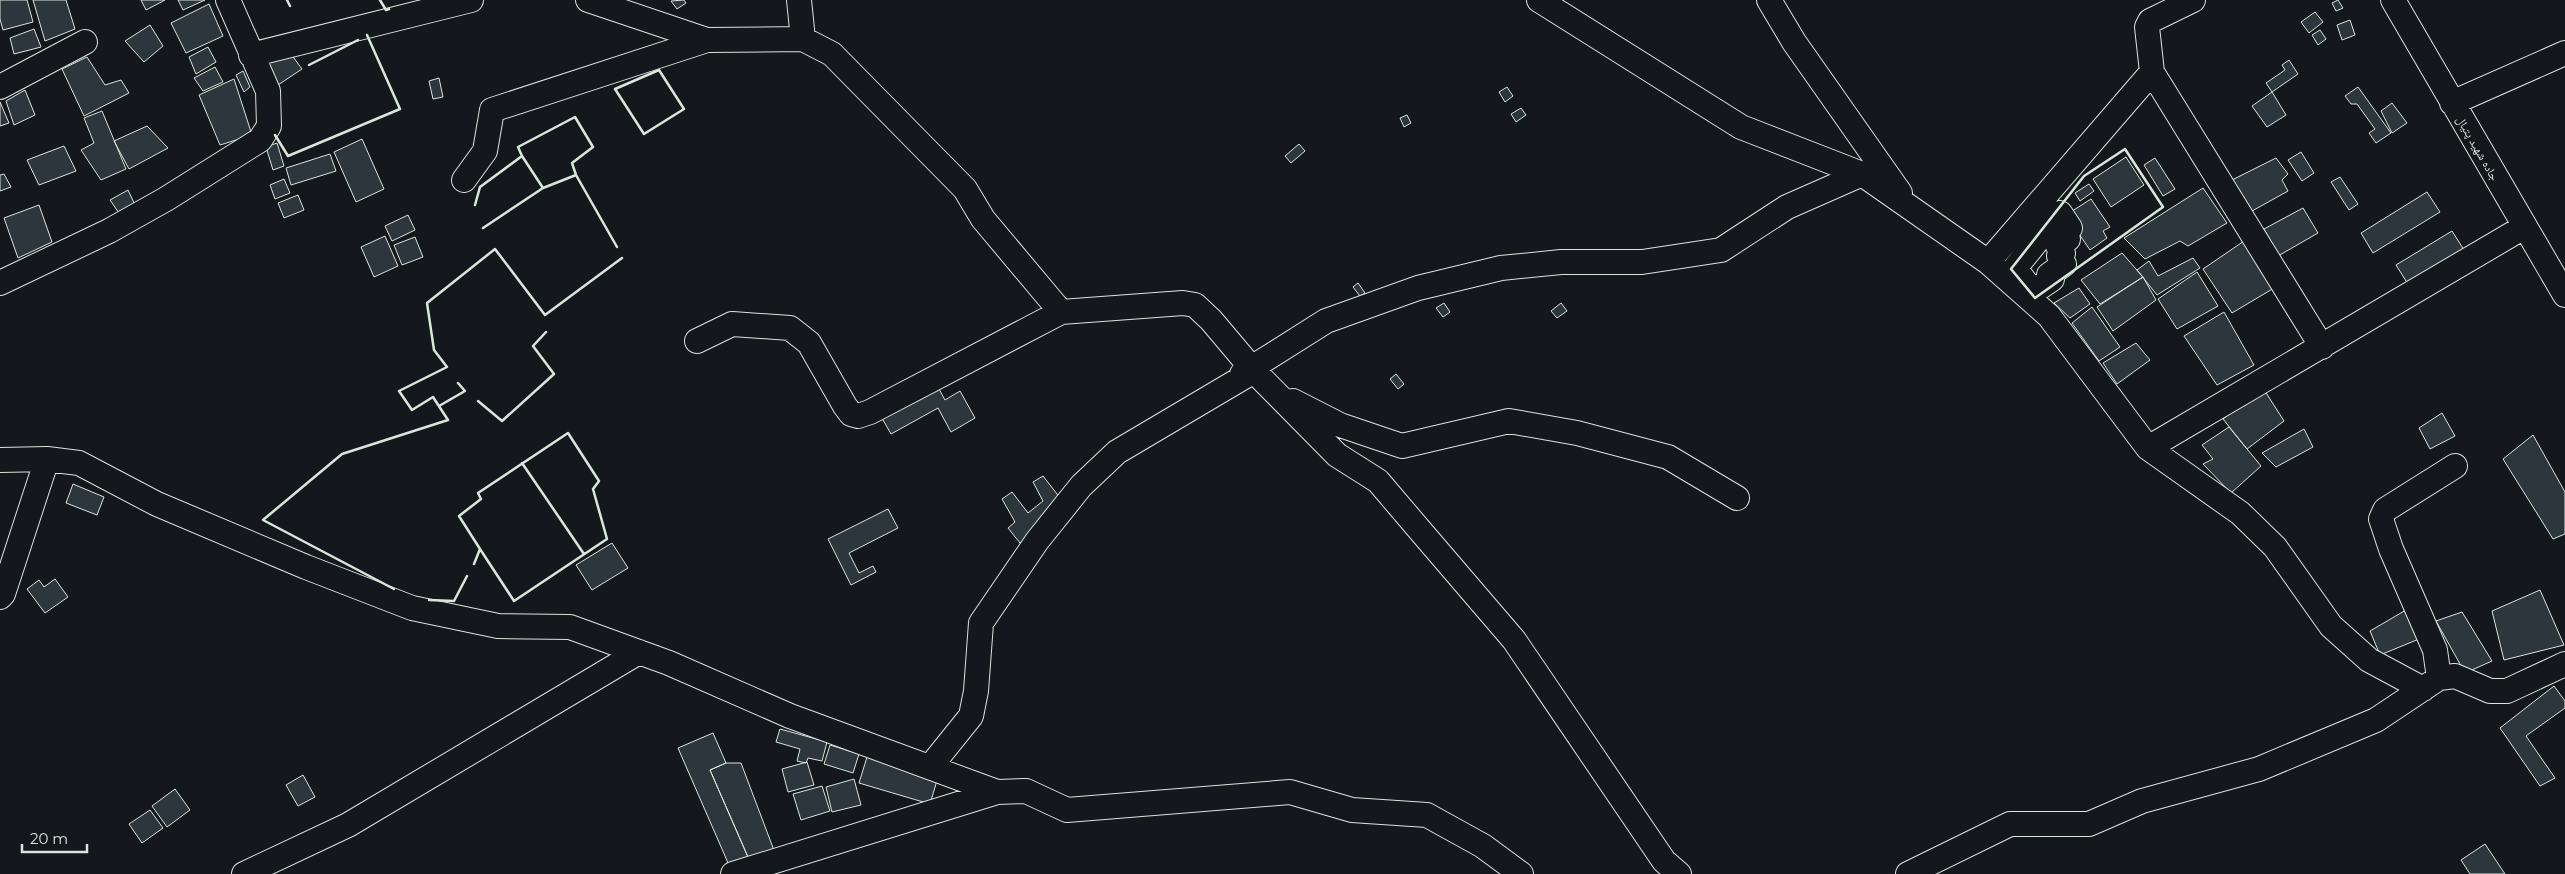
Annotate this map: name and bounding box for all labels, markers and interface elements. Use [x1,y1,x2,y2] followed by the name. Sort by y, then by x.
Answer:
[2453,113,2503,183] street label: جاده شهید پتیال
[22,822,88,854] scale bar
[30,829,68,848] text: 20 m

